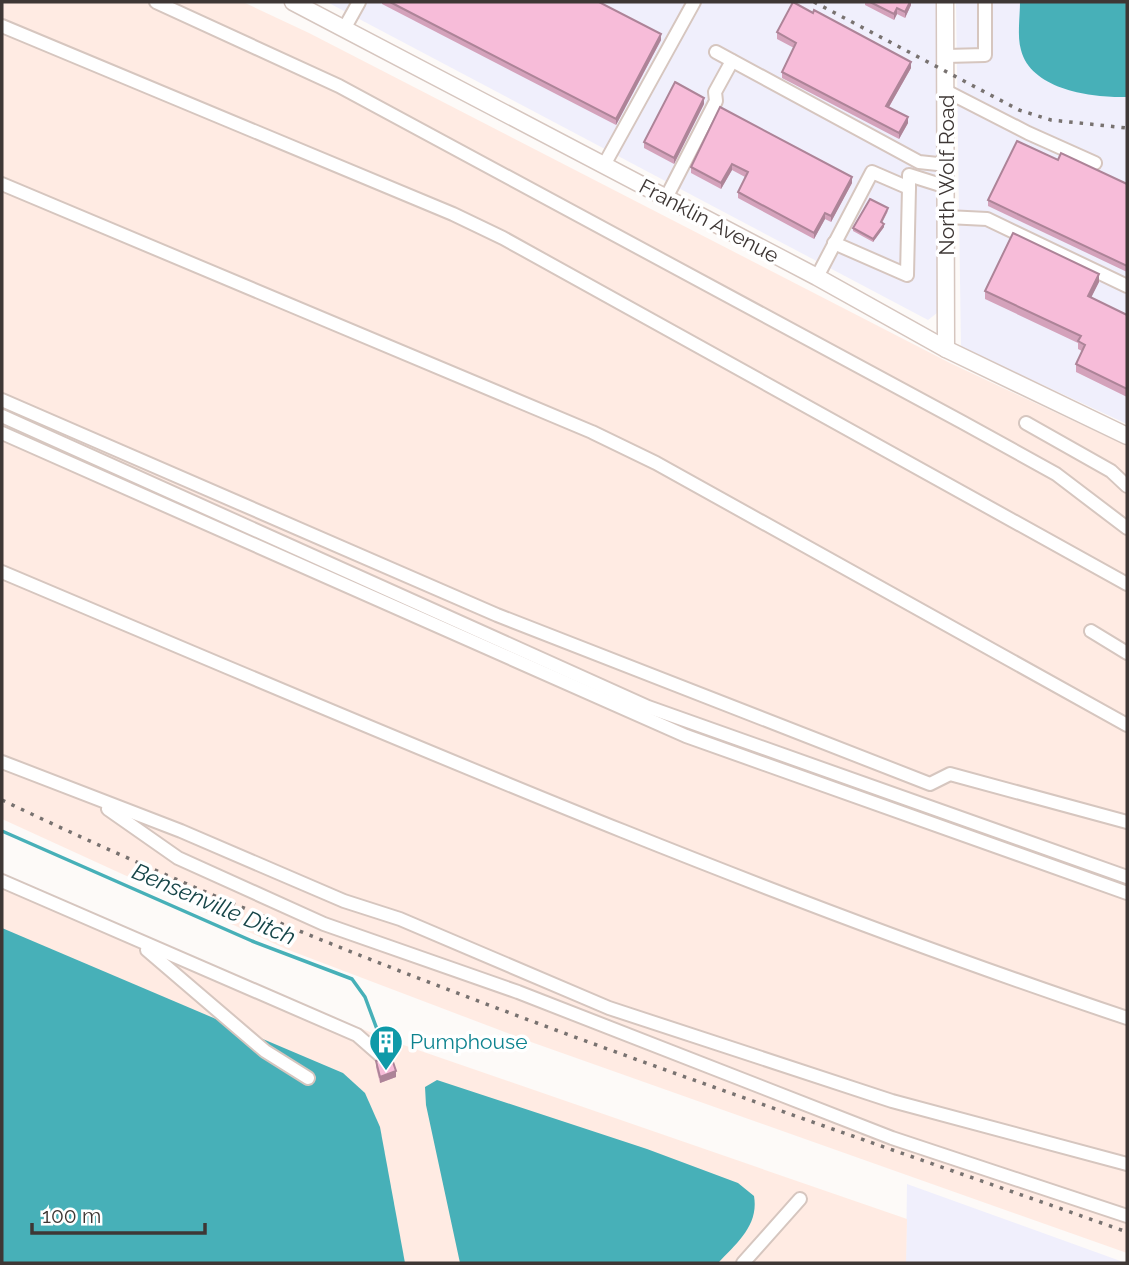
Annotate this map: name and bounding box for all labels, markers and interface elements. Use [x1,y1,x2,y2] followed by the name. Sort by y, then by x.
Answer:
[934,95,959,255] street label: North Wolf Road
[635,173,783,268] street label: Franklin Avenue
[128,857,300,950] water label: Bensenville Ditch
[367,1023,405,1072] building icon: Pumphouse
[410,1029,527,1054] place label: Pumphouse
[32,1192,205,1236] scale bar
[42,1203,101,1228] text: 100 m

